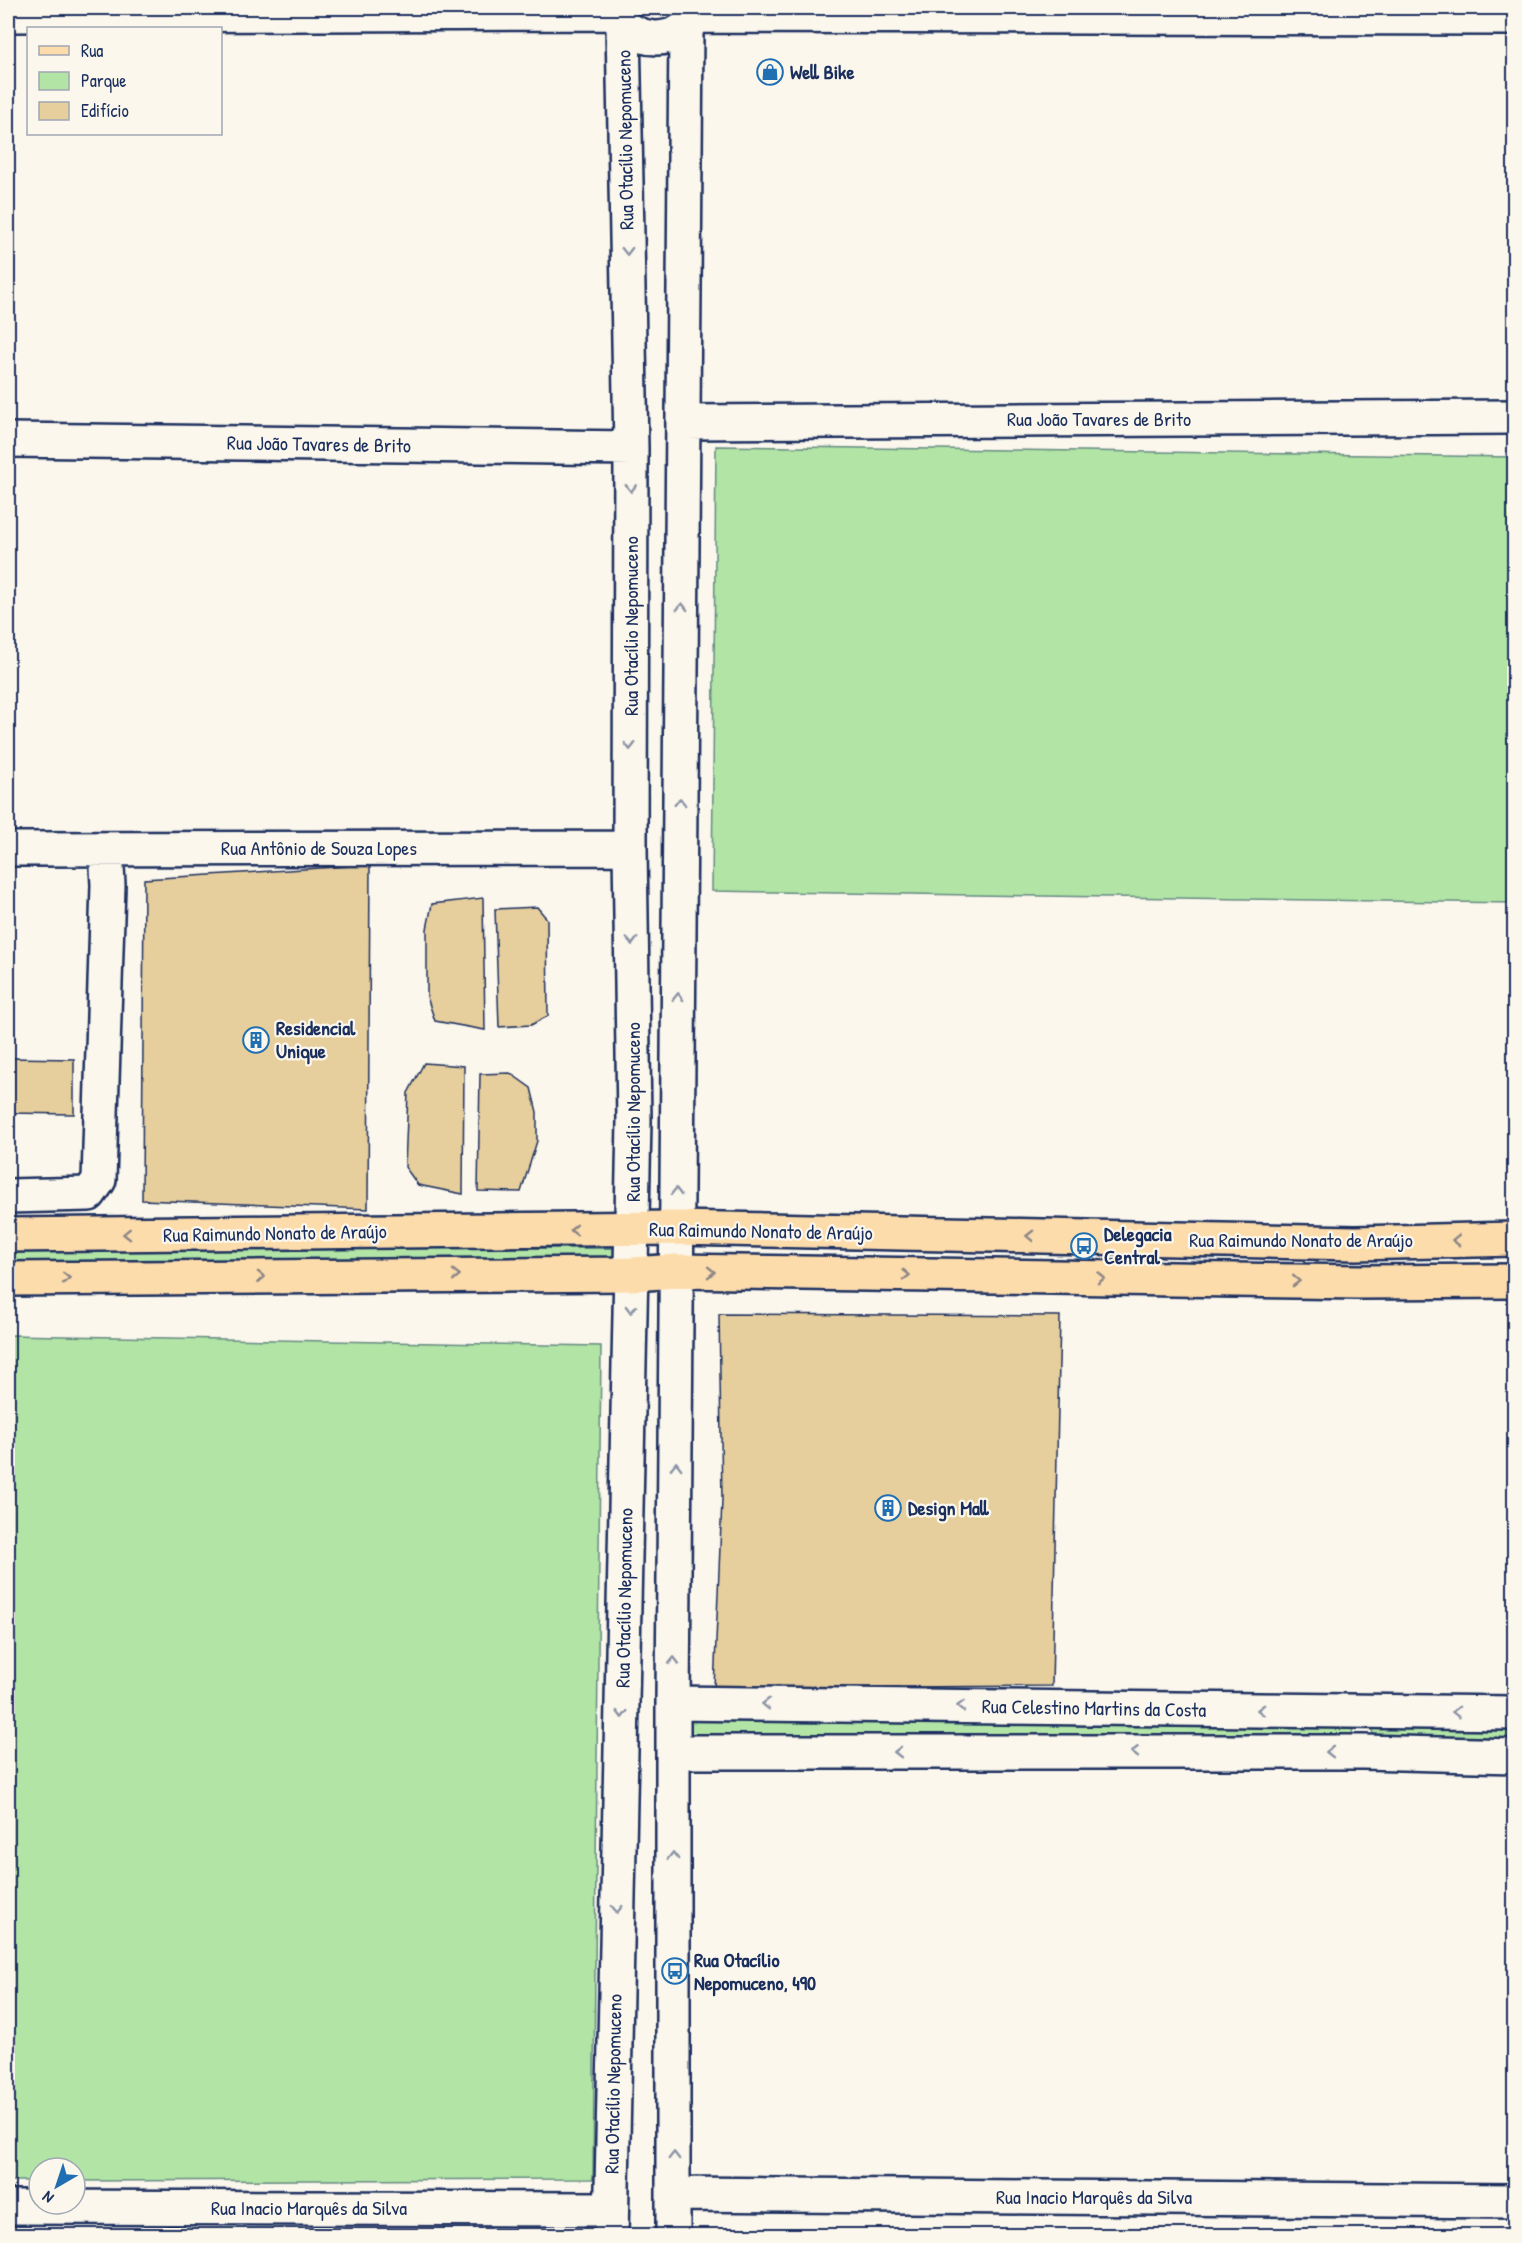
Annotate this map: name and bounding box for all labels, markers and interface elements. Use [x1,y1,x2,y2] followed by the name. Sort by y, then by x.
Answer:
[27,27,222,135] legend
[81,38,103,63] text: Rua
[609,50,640,230] street label: Rua Otacílio Nepomuceno
[755,57,785,87] shop icon: Well Bike
[790,58,854,85] place label: Well Bike
[81,68,126,93] text: Parque
[81,98,129,123] text: Edifício
[621,247,633,256] one-way arrow
[1007,405,1191,432] street label: Rua João Tavares de Brito
[227,428,411,459] street label: Rua João Tavares de Brito
[625,484,637,493] one-way arrow
[617,536,644,716] street label: Rua Otacílio Nepomuceno
[676,602,688,611] one-way arrow
[624,742,636,751] one-way arrow
[674,797,686,806] one-way arrow
[221,834,417,861] street label: Rua Antônio de Souza Lopes
[625,937,638,946] one-way arrow
[672,992,684,1001] one-way arrow
[276,1014,356,1065] place label: Residencial Unique
[619,1022,646,1202] street label: Rua Otacílio Nepomuceno
[241,1025,271,1055] building icon: Residencial Unique
[670,1187,683,1196] one-way arrow
[649,1215,873,1246] street label: Rua Raimundo Nonato de Araújo
[163,1217,387,1248] street label: Rua Raimundo Nonato de Araújo
[1104,1220,1172,1270] place label: Delegacia Central
[569,1224,578,1236] one-way arrow
[1189,1226,1413,1253] street label: Rua Raimundo Nonato de Araújo
[122,1228,131,1240] one-way arrow
[1026,1230,1035,1242] one-way arrow
[1069,1231,1099,1261] bus stop icon: Delegacia Central
[1452,1234,1461,1247] one-way arrow
[707,1266,716,1278] one-way arrow
[451,1269,460,1281] one-way arrow
[902,1269,911,1281] one-way arrow
[256,1271,265,1283] one-way arrow
[61,1272,70,1284] one-way arrow
[1097,1272,1106,1284] one-way arrow
[1292,1275,1301,1287] one-way arrow
[625,1305,637,1314] one-way arrow
[670,1462,682,1471] one-way arrow
[873,1493,903,1523] building icon: Design Mall
[908,1494,990,1522] place label: Design Mall
[608,1508,639,1688] street label: Rua Otacílio Nepomuceno
[667,1657,680,1666] one-way arrow
[982,1692,1207,1723] street label: Rua Celestino Martins da Costa
[762,1698,771,1710] one-way arrow
[957,1700,966,1712] one-way arrow
[1257,1704,1266,1716] one-way arrow
[1452,1706,1461,1718] one-way arrow
[616,1710,628,1719] one-way arrow
[894,1746,903,1758] one-way arrow
[1131,1746,1140,1758] one-way arrow
[1326,1746,1335,1758] one-way arrow
[667,1852,679,1861] one-way arrow
[611,1904,624,1913] one-way arrow
[694,1946,816,1997] place label: Rua Otacílio Nepomuceno, 490
[660,1956,690,1986] bus stop icon: Rua Otacílio Nepomuceno, 490
[597,1994,628,2174] street label: Rua Otacílio Nepomuceno
[668,2152,680,2161] one-way arrow
[27,2156,87,2216] north arrow
[996,2183,1192,2210] street label: Rua Inacio Marquês da Silva
[37,2186,58,2209] text: N
[211,2194,407,2221] street label: Rua Inacio Marquês da Silva

